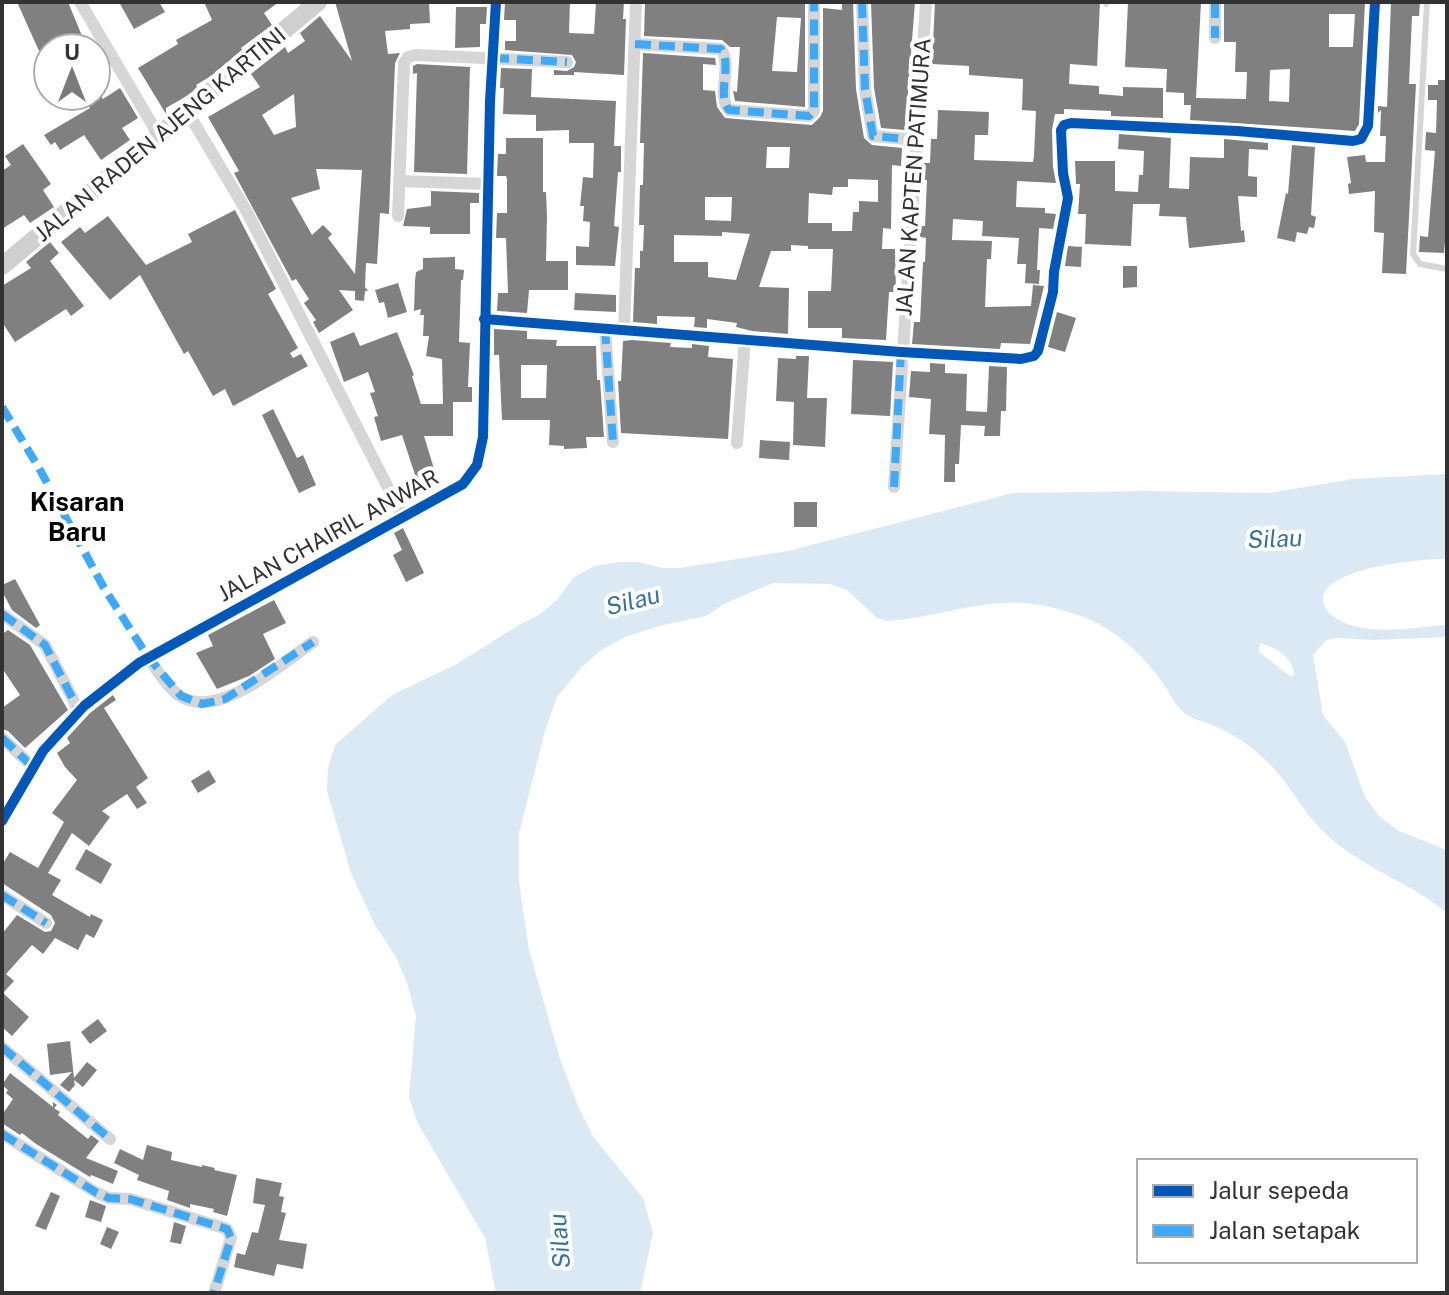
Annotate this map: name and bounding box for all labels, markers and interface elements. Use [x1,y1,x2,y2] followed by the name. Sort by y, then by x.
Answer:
[29,21,291,247] street label: JALAN RADEN AJENG KARTINI
[32,32,112,112] north arrow
[890,37,936,317] street label: JALAN KAPTEN PATIMURA
[64,39,80,65] text: U
[213,463,443,607] street label: JALAN CHAIRIL ANWAR
[30,486,124,547] district label: Kisaran Baru
[1247,523,1303,553] water label: Silau
[603,580,663,620] water label: Silau
[1137,1159,1417,1263] legend
[1209,1176,1349,1204] text: Jalur sepeda
[543,1212,575,1270] water label: Silau
[1209,1216,1360,1244] text: Jalan setapak

